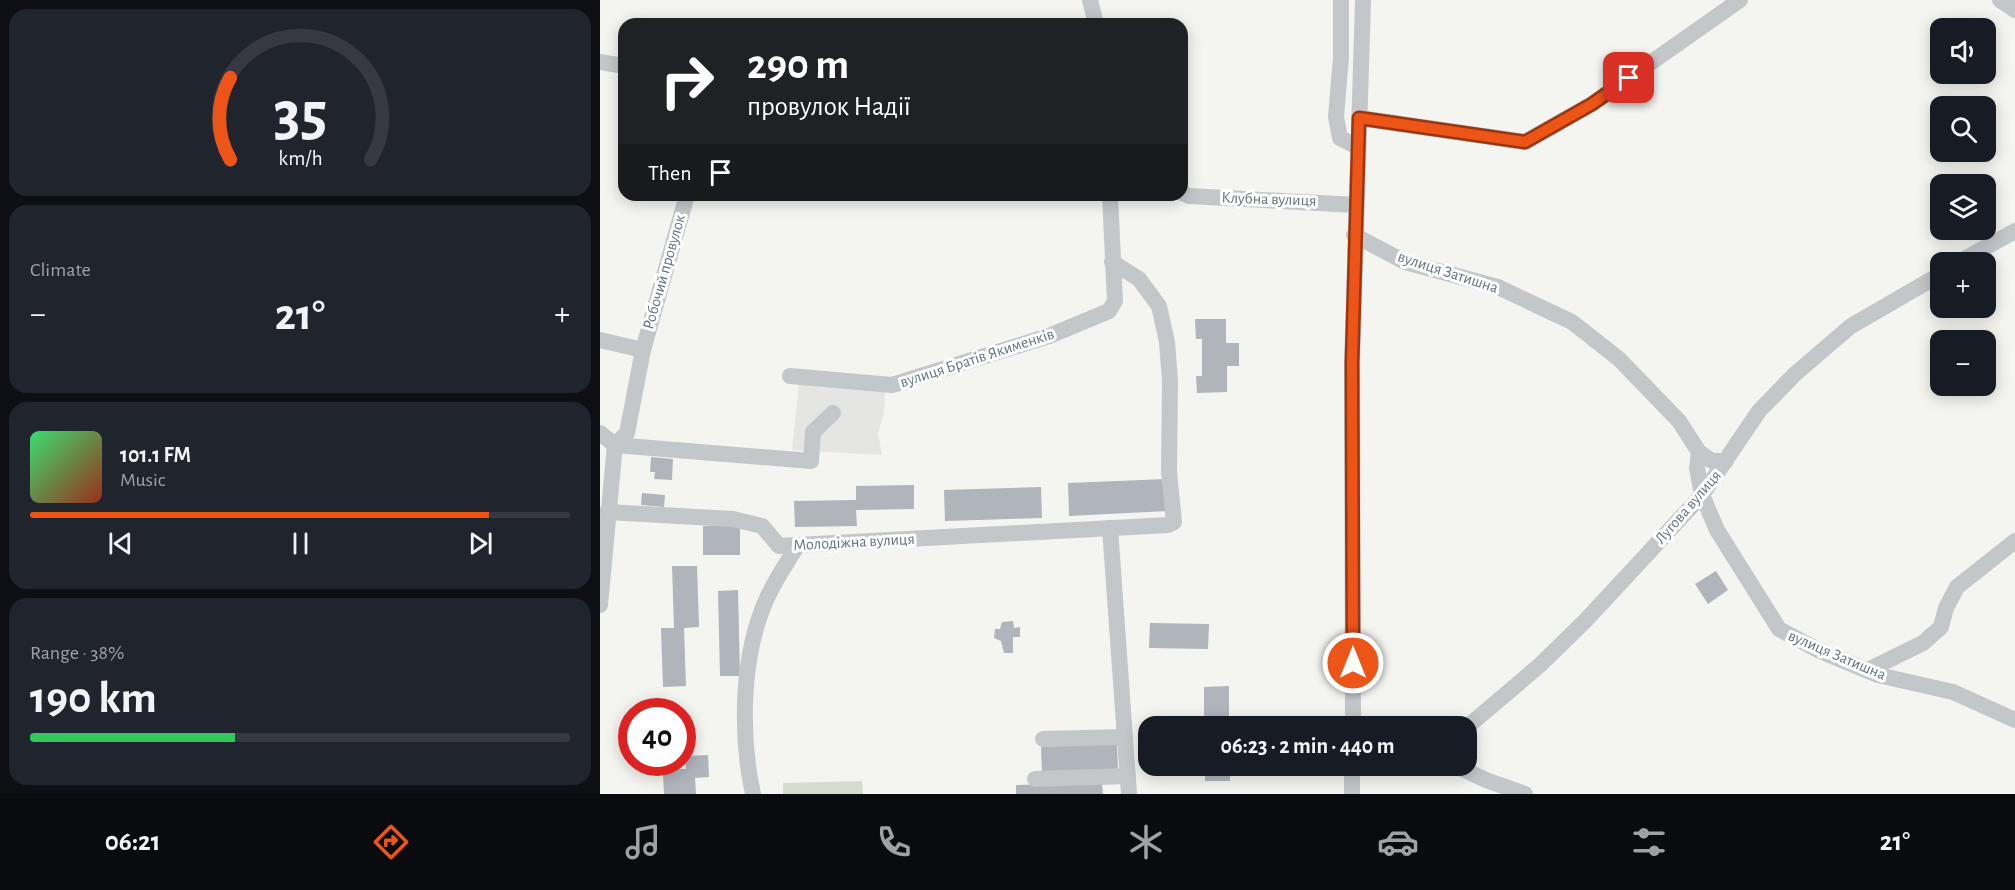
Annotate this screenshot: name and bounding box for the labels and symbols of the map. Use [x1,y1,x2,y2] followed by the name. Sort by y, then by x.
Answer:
[1603,52,1654,103] pin
[1221,189,1317,210] street label: Клубна вулиця
[640,212,689,331] street label: Робочий провулок
[1395,248,1500,297] street label: вулиця Затишна
[898,326,1056,391] street label: вулиця Братів Якименків
[1652,467,1725,547] street label: Лугова вулиця
[793,531,915,554] street label: Молодіжна вулиця
[1785,627,1888,684] street label: вулиця Затишна
[1321,631,1385,695] position arrow
[618,698,696,776] speed limit sign: 40

